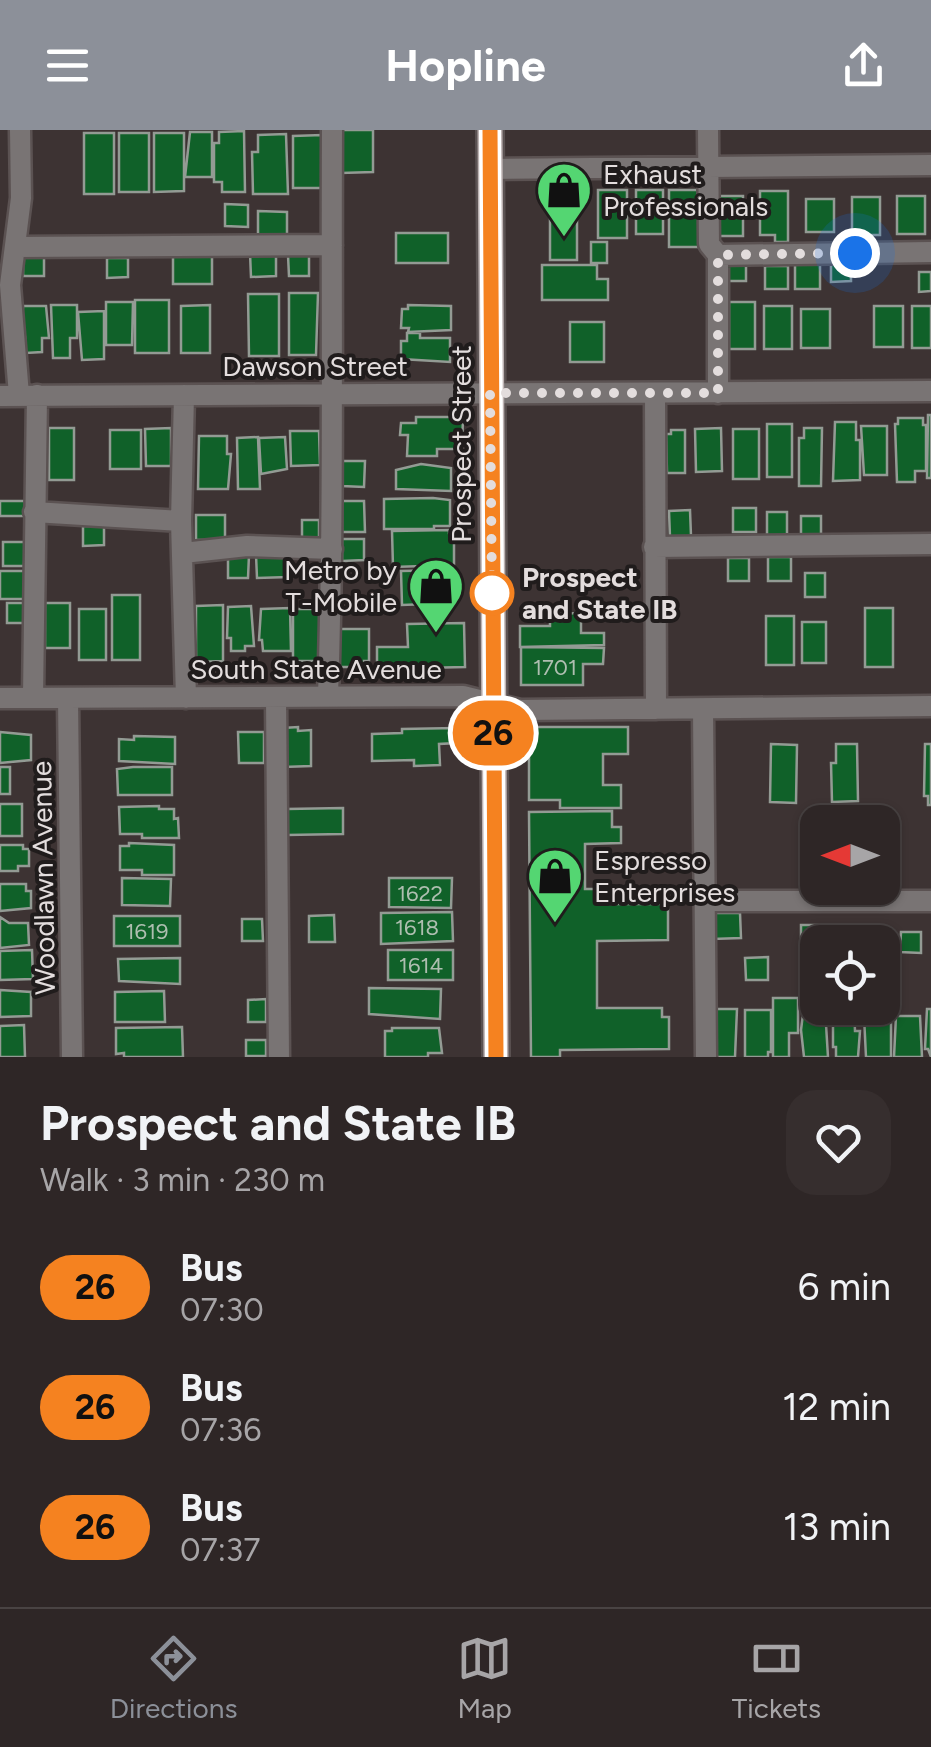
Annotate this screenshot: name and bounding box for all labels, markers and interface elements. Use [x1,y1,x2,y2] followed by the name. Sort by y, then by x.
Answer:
[40,38,95,93] icon: menu
[385,38,546,92] text: Hopline
[836,38,891,93] icon: share
[603,157,768,223] place label: Exhaust Professionals
[534,160,594,239] shop icon: Exhaust Professionals
[830,228,880,278] your location
[444,345,478,543] street label: Prospect Street
[222,349,408,383] street label: Dawson Street
[284,553,397,619] place label: Metro by T-Mobile
[406,556,466,635] shop icon: Metro by T-Mobile
[522,560,678,626] place label: Prospect and State IB
[471,572,513,614] marker: Prospect and State IB
[190,652,442,686] street label: South State Avenue
[533,654,577,681] house number: 1701
[448,700,538,766] line badge: 26
[473,712,513,754] text: 26
[24,761,62,995] street label: Woodlawn Avenue
[800,805,900,905] north arrow
[800,805,900,1025] map controls
[594,843,735,909] place label: Espresso Enterprises
[525,846,585,925] shop icon: Espresso Enterprises
[397,880,443,907] house number: 1622
[395,914,439,941] house number: 1618
[125,918,169,945] house number: 1619
[800,925,900,1025] button: locate
[399,952,443,979] house number: 1614
[786,1090,891,1195] button: heart
[40,1094,516,1152] text: Prospect and State IB
[40,1161,325,1199] text: Walk · 3 min · 230 m
[180,1245,243,1291] text: Bus
[798,1264,891,1310] text: 6 min
[75,1266,115,1308] text: 26
[180,1291,264,1329] text: 07:30
[180,1365,243,1411] text: Bus
[782,1384,891,1430] text: 12 min
[75,1386,115,1428] text: 26
[180,1411,261,1449] text: 07:36
[180,1485,243,1531] text: Bus
[783,1504,891,1550] text: 13 min
[75,1506,115,1548] text: 26
[180,1531,260,1569] text: 07:37
[110,1631,237,1725] tab: Directions
[457,1631,512,1725] tab: Map
[732,1631,821,1725] tab: Tickets

